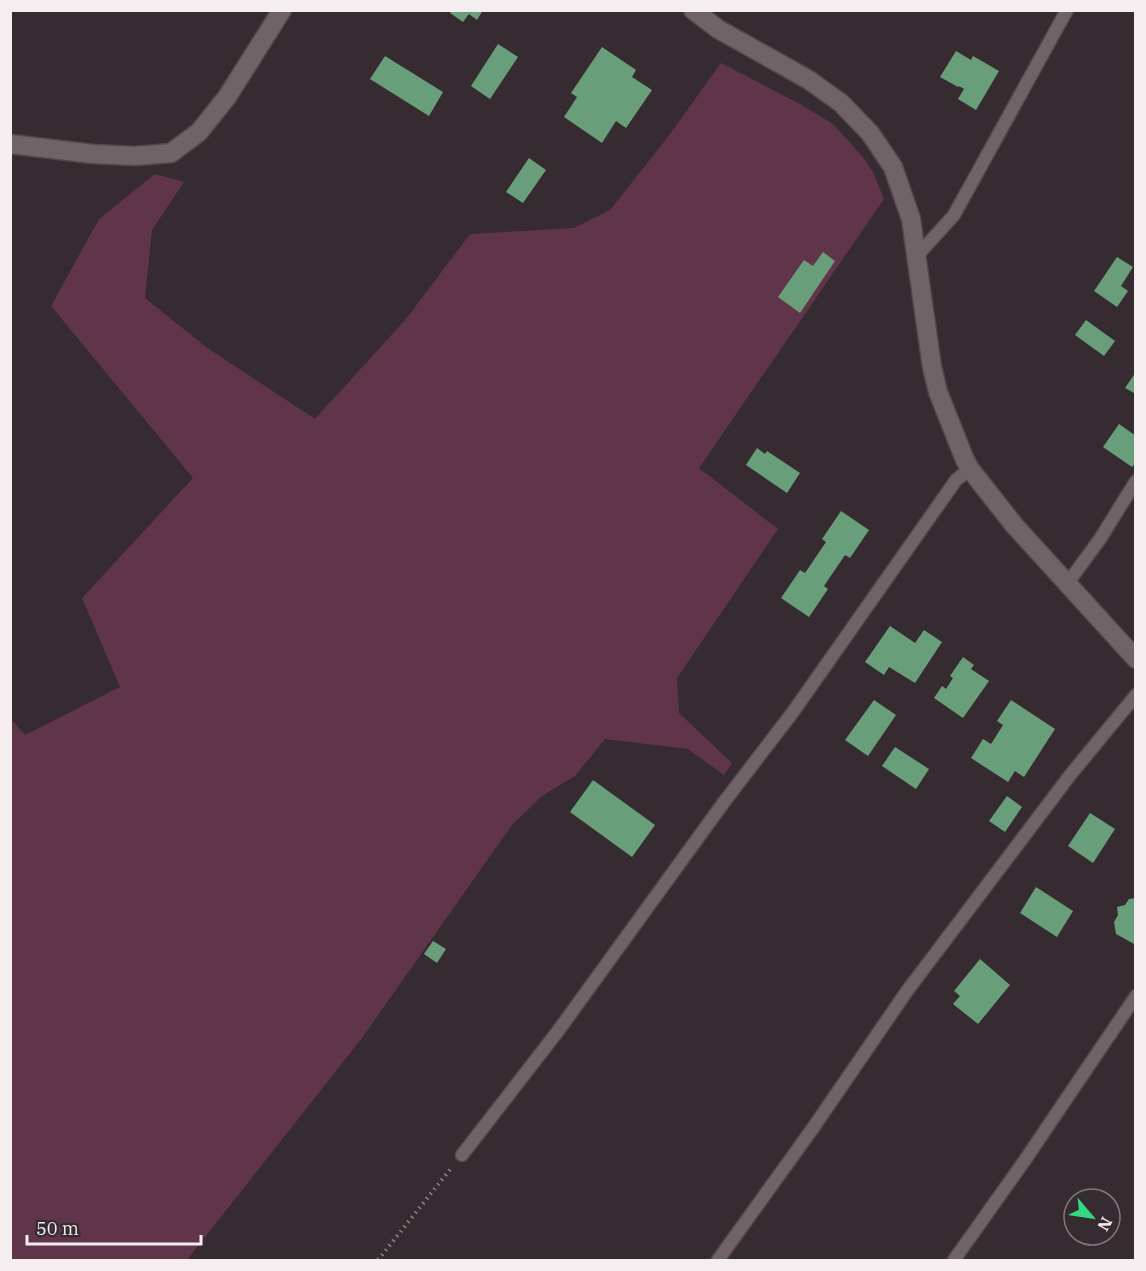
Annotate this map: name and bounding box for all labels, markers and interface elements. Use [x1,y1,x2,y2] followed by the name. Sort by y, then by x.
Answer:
[1062,1187,1122,1247] north arrow
[27,1208,201,1246] scale bar
[1093,1214,1117,1235] text: N
[36,1217,79,1240] text: 50 m

